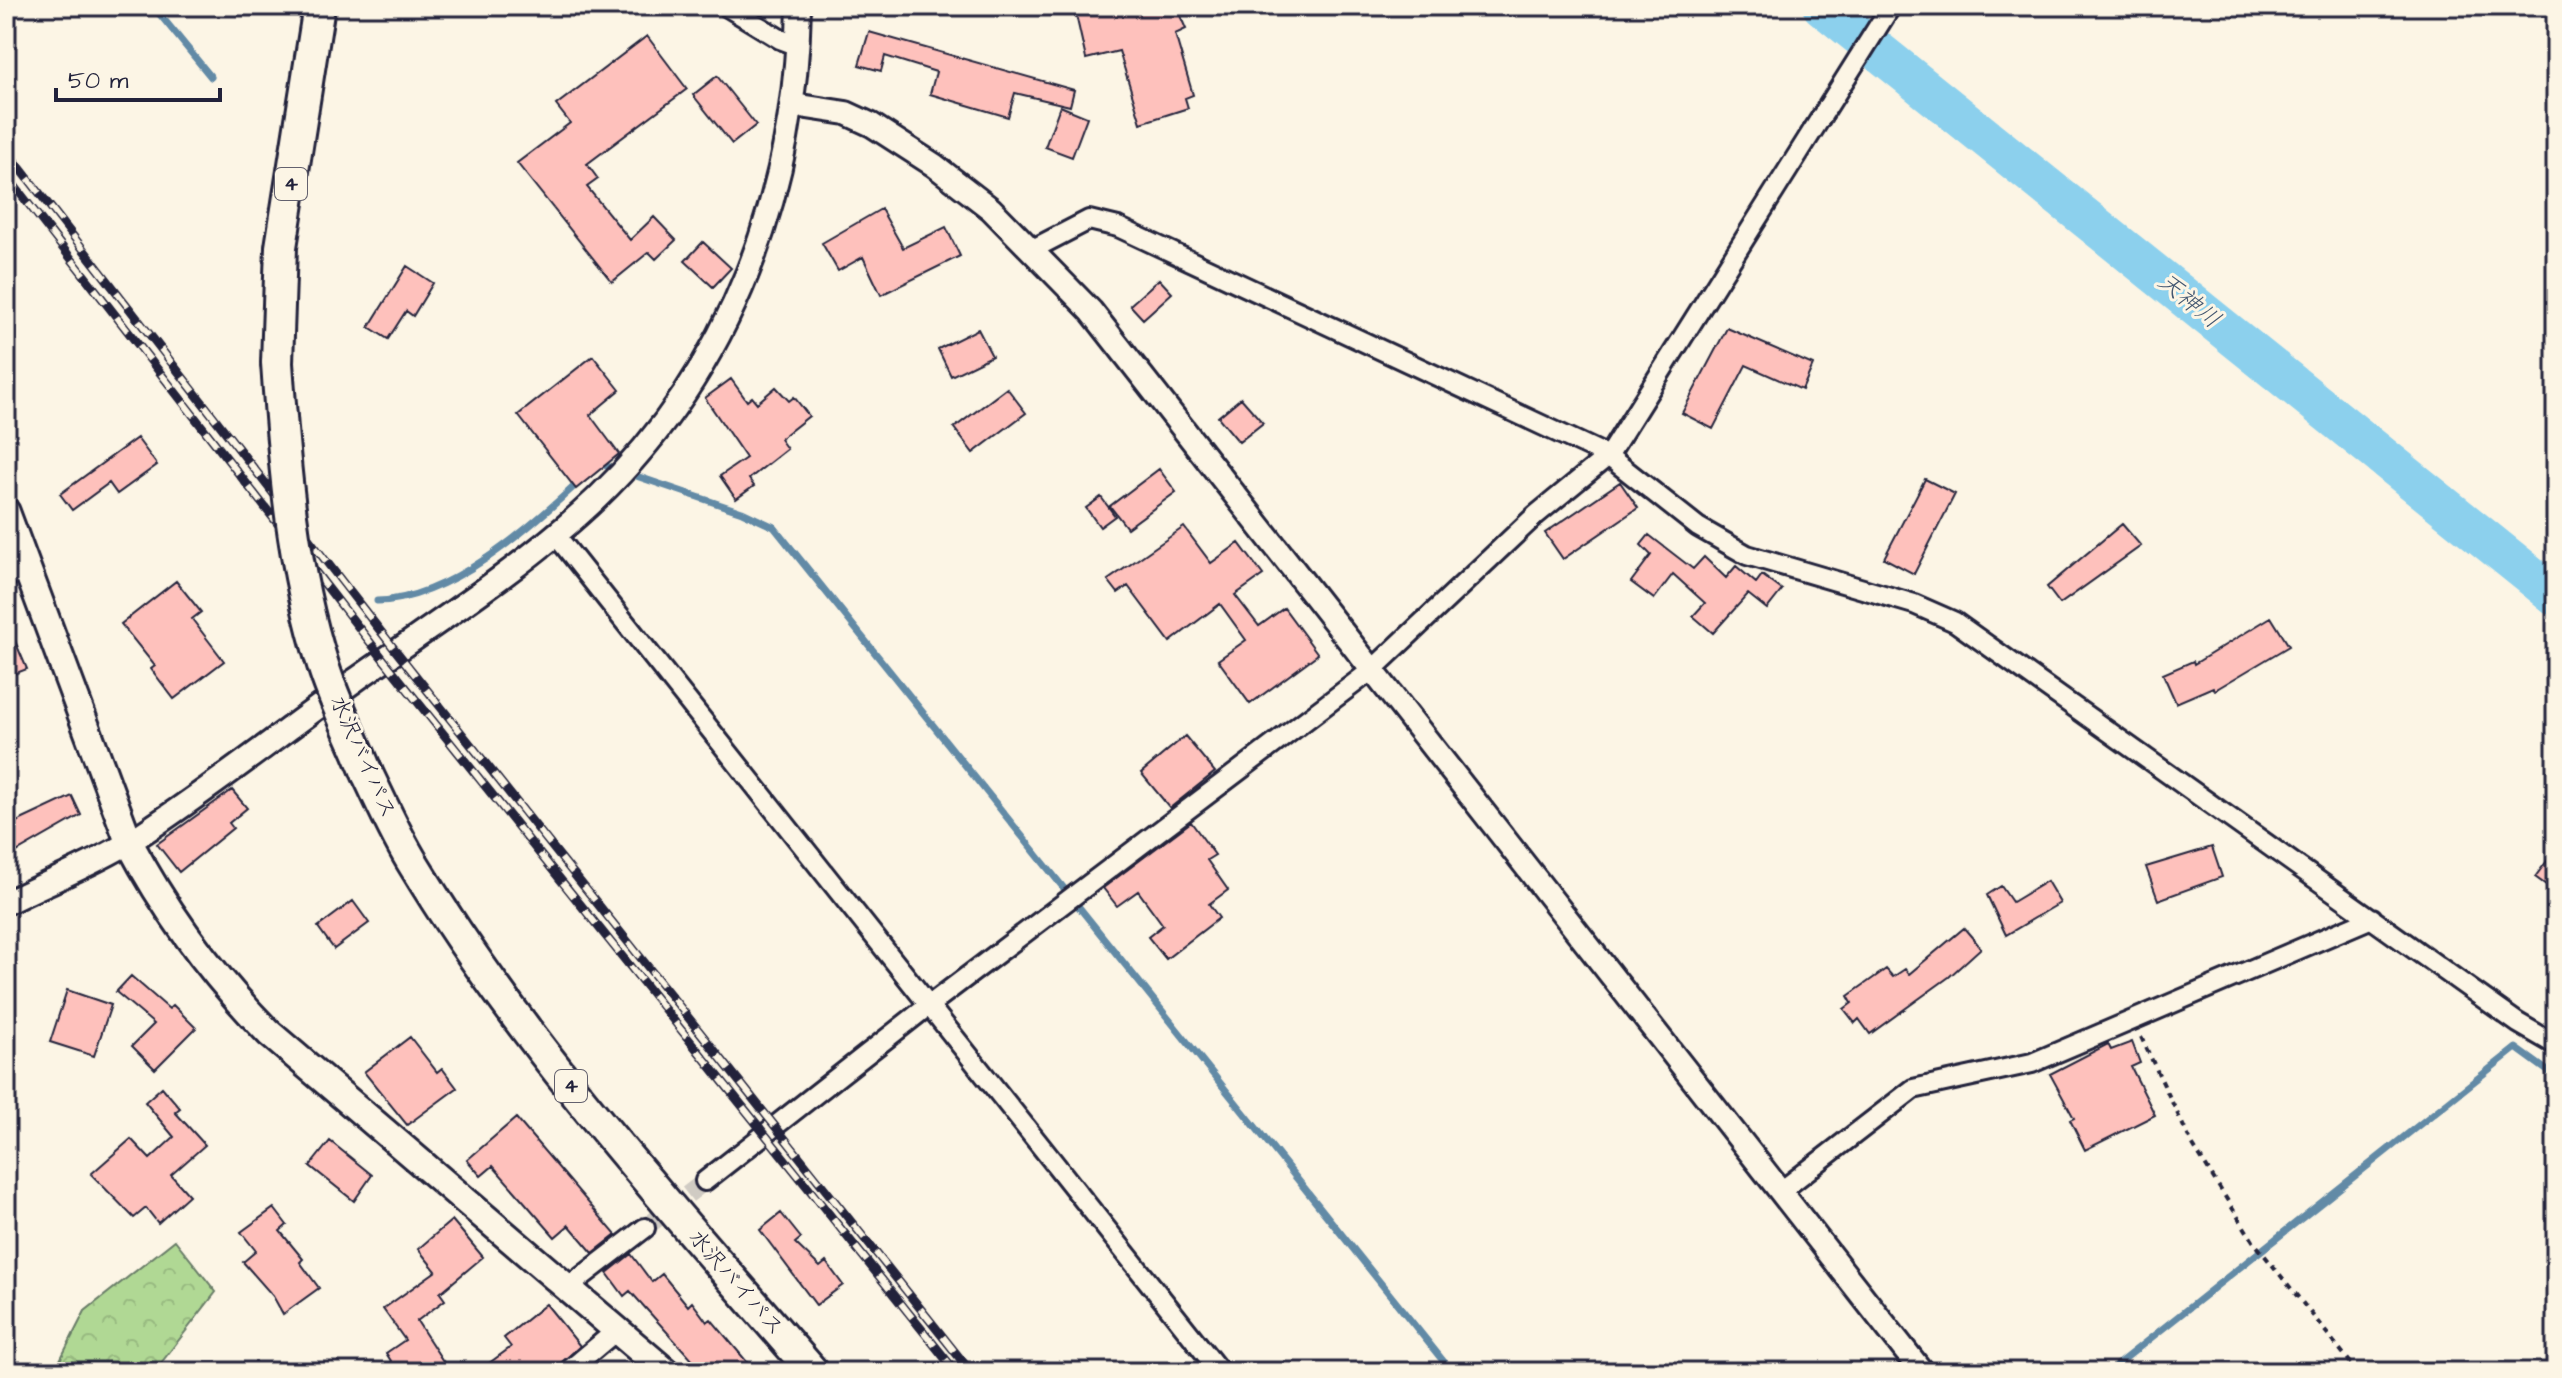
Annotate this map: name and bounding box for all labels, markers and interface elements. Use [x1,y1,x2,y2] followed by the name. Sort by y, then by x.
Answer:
[56,52,220,102] scale bar
[68,64,129,98] text: 50 m
[275,168,307,200] road number: 4
[2150,265,2228,337] water label: 天神川
[322,691,404,823] street label: 水沢バイパス
[555,1070,587,1102] road number: 4
[681,1223,791,1343] street label: 水沢バイパス

